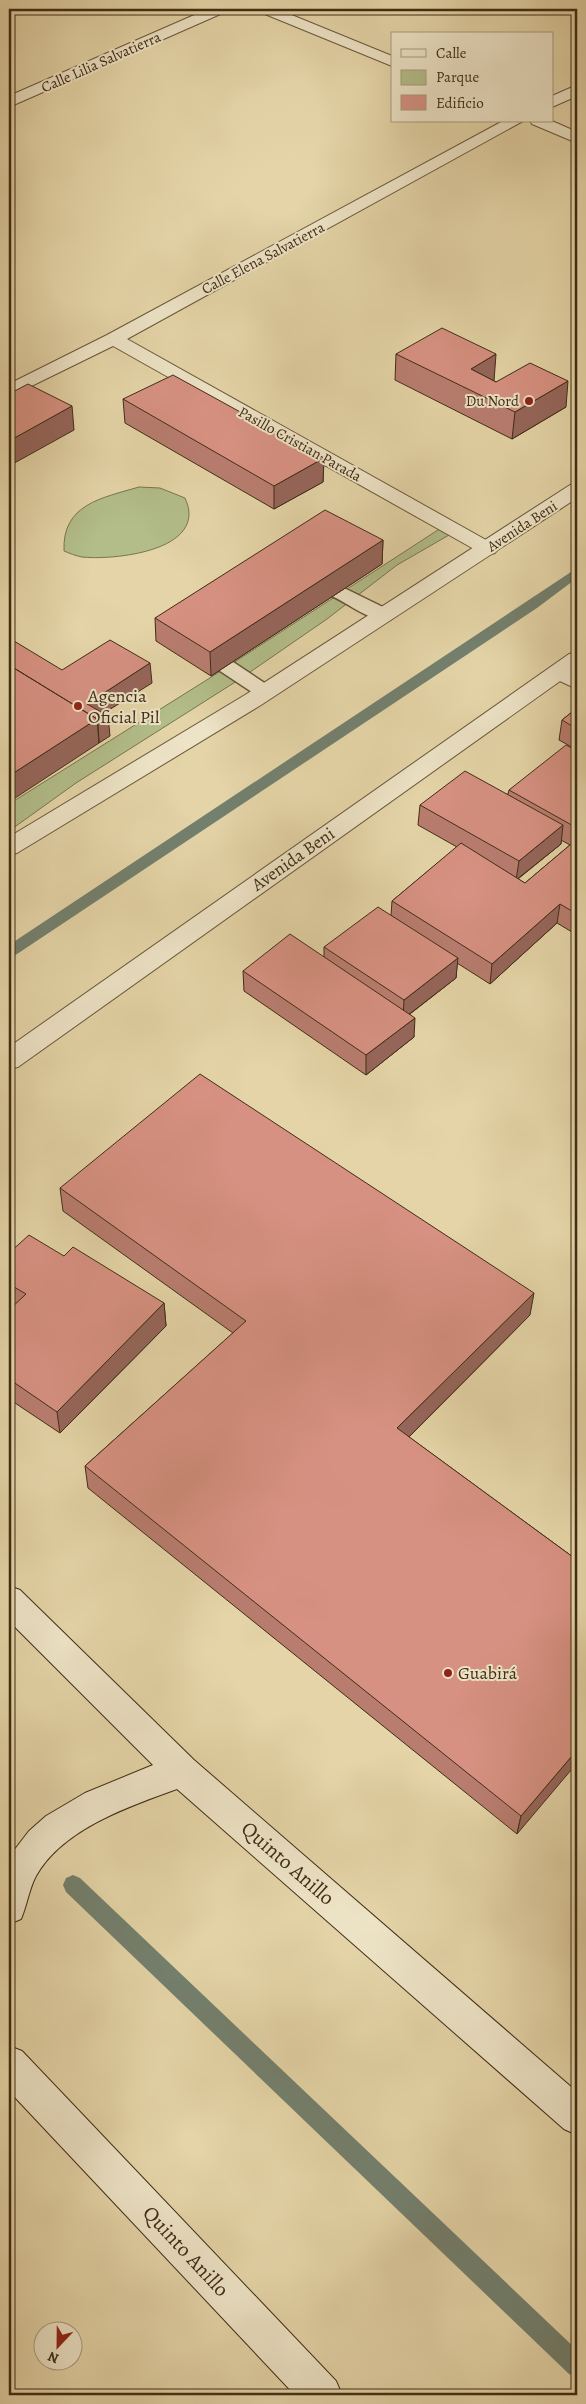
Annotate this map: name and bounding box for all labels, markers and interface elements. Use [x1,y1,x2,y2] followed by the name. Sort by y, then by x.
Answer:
[38,27,164,97] street label: Calle Lilia Salvatierra
[391,32,554,122] legend
[436,43,467,63] text: Calle
[436,67,479,87] text: Parque
[436,93,484,113] text: Edificio
[198,217,328,299] street label: Calle Elena Salvatierra
[466,391,520,411] place label: Du Nord
[523,395,535,407] marker: Du Nord
[235,402,365,486] street label: Pasillo Cristian Parada
[482,496,561,557] street label: Avenida Beni
[87,684,160,729] place label: Agencia Oficial Pil
[72,700,84,712] marker: Agencia Oficial Pil
[246,822,339,897] street label: Avenida Beni
[458,1661,518,1685] place label: Guabirá
[442,1667,454,1679] marker: Guabirá
[235,1815,341,1911] street label: Quinto Anillo
[137,2199,235,2303] street label: Quinto Anillo
[32,2322,82,2372] north arrow
[45,2347,62,2368] text: N

